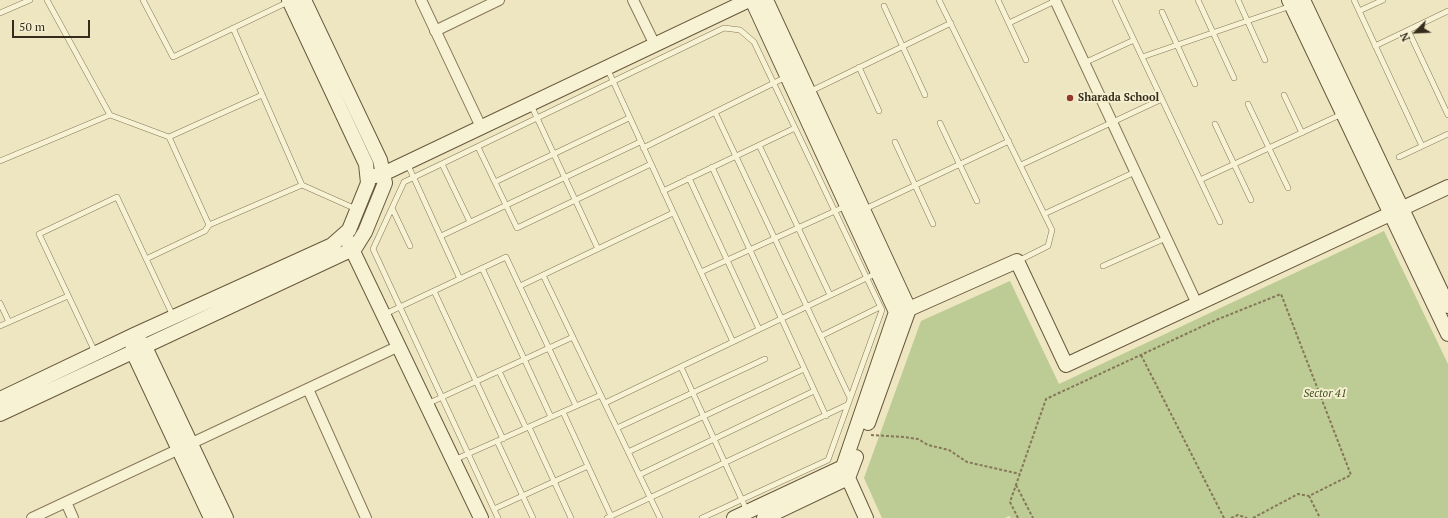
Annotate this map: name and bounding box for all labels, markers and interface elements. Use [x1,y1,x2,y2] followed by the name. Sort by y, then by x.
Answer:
[14,12,92,38] scale bar
[1396,12,1436,52] north arrow
[19,19,45,34] text: 50 m
[1397,30,1413,44] text: N
[1078,91,1159,105] place label: Sharada School
[1065,93,1075,103] marker: Sharada School
[1303,387,1347,401] park label: Sector 41

